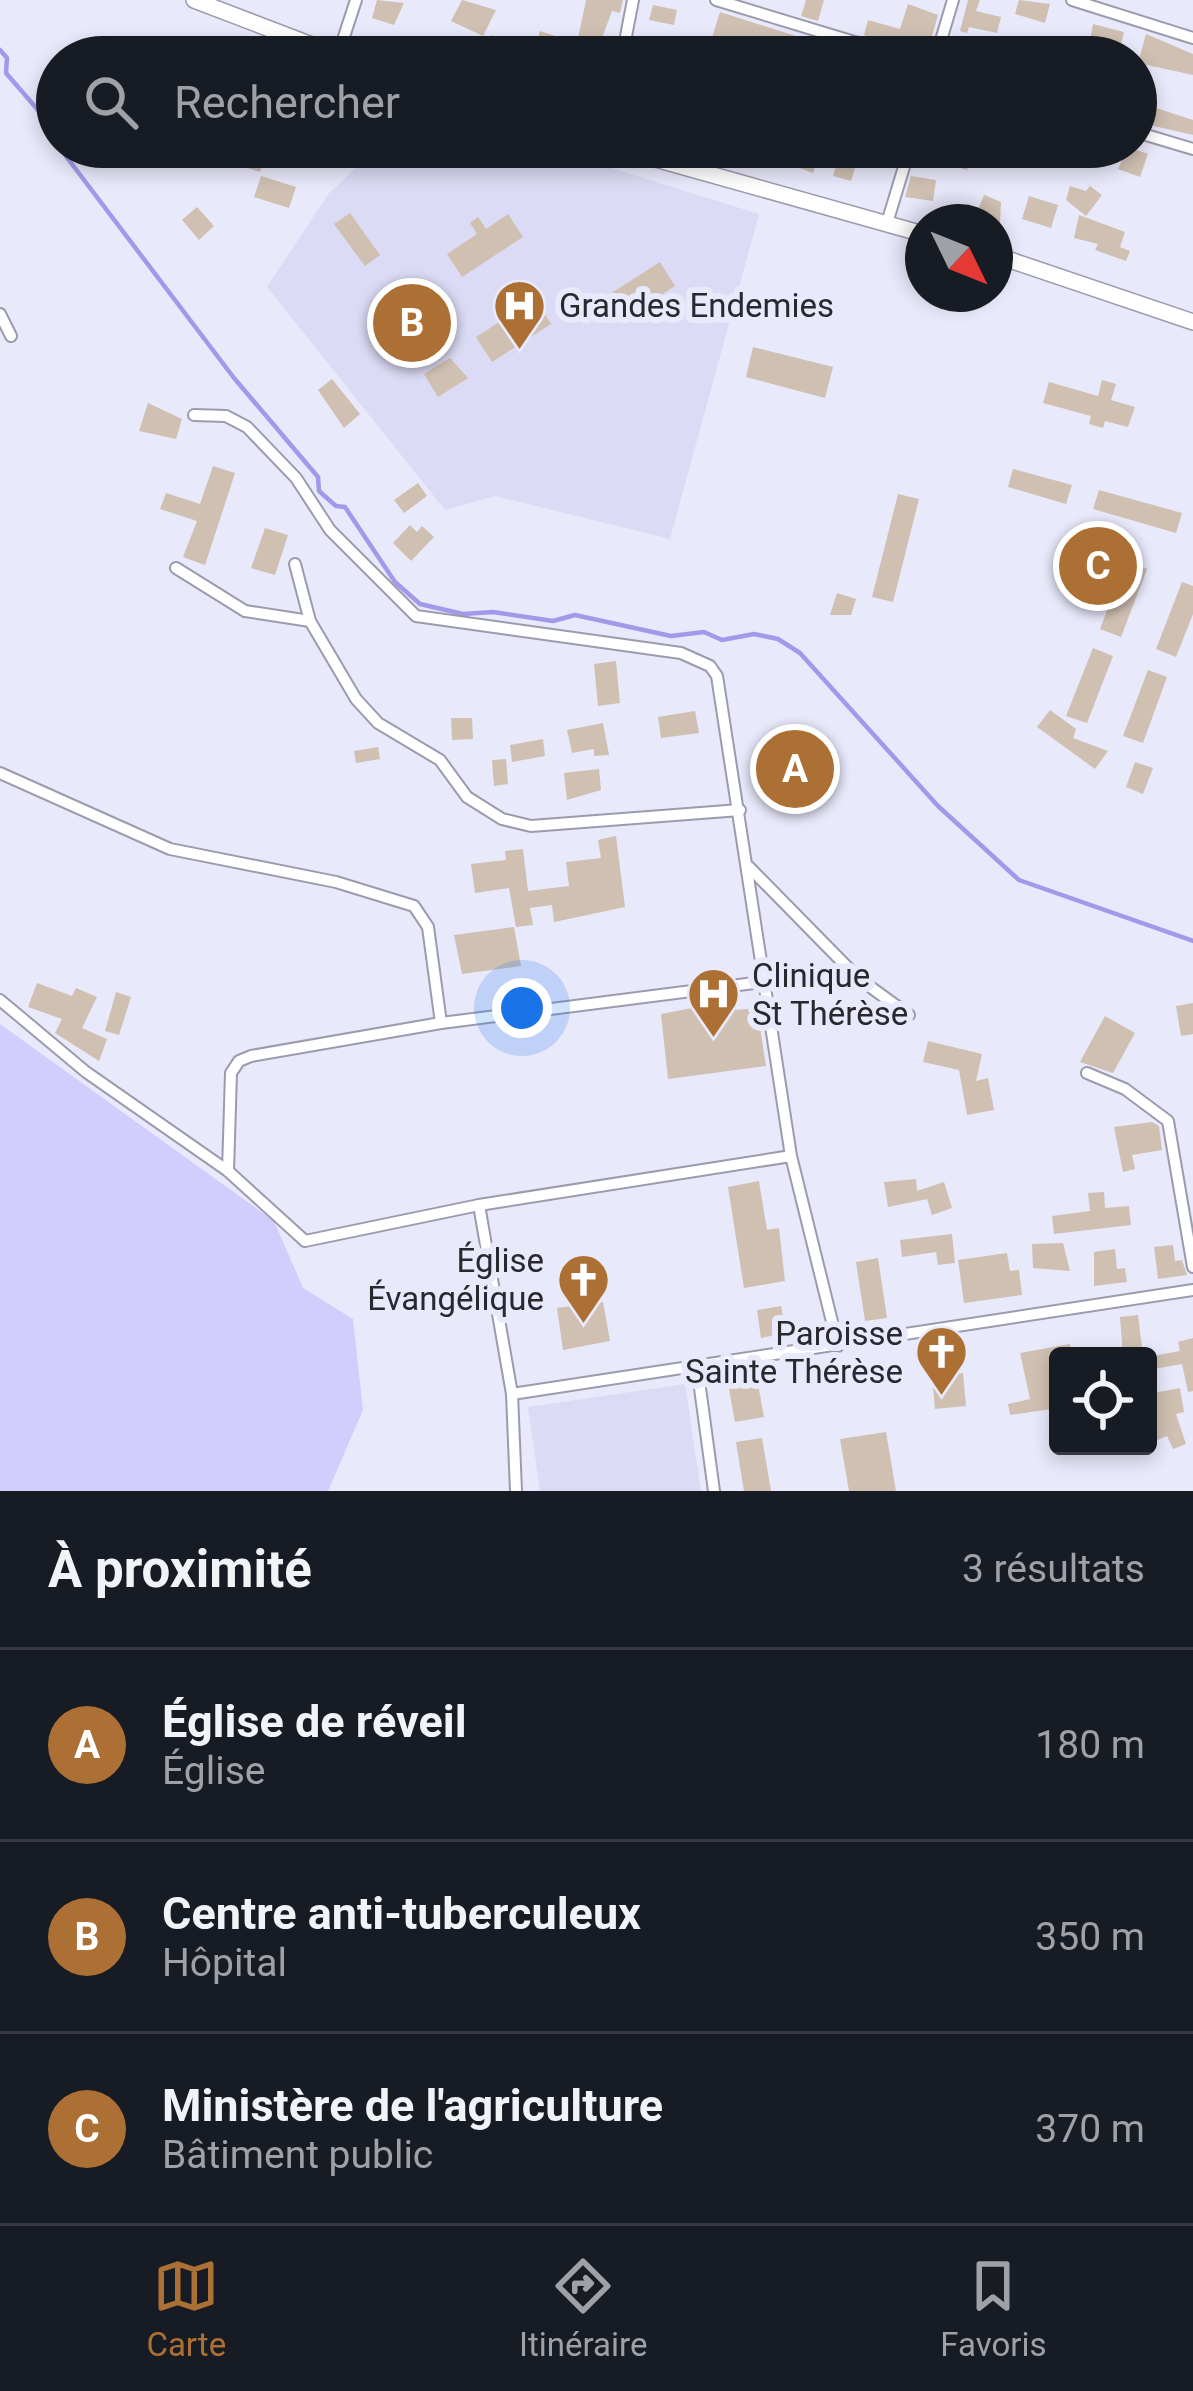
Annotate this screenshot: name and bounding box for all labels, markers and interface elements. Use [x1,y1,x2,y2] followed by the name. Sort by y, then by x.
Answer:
[36,36,1157,168] search box
[78,69,144,135] icon: search
[174,76,400,129] text: Rechercher
[905,204,1013,312] north arrow
[492,277,548,351] hospital icon: Grandes Endemies
[373,278,451,368] pin: B
[559,286,834,325] place label: Grandes Endemies
[1059,521,1137,611] pin: C
[756,724,834,814] pin: A
[752,956,908,1033] place label: Clinique St Thérèse
[685,966,741,1040] hospital icon: Clinique St Thérèse
[492,978,552,1038] your location
[367,1241,544,1318] place label: Église Évangélique
[555,1251,611,1325] church icon: Église Évangélique
[685,1314,903,1391] place label: Paroisse Sainte Thérèse
[914,1324,970,1398] church icon: Paroisse Sainte Thérèse
[1049,1347,1157,1455] map controls
[1049,1347,1157,1455] button: locate
[48,1540,312,1599] text: À proximité
[962,1546,1145,1592] text: 3 résultats
[162,1695,467,1748] text: Église de réveil
[74,1722,100,1768] text: A
[1035,1722,1145,1768] text: 180 m
[162,1748,265,1794] text: Église
[162,1887,641,1940] text: Centre anti-tuberculeux
[75,1914,99,1960] text: B
[1035,1914,1145,1960] text: 350 m
[162,1940,287,1986] text: Hôpital
[162,2079,663,2132] text: Ministère de l'agriculture
[74,2106,100,2152] text: C
[1035,2106,1145,2152] text: 370 m
[162,2132,433,2178] text: Bâtiment public
[146,2253,226,2364] tab: Carte
[519,2253,647,2364] tab: Itinéraire
[940,2253,1047,2364] tab: Favoris

